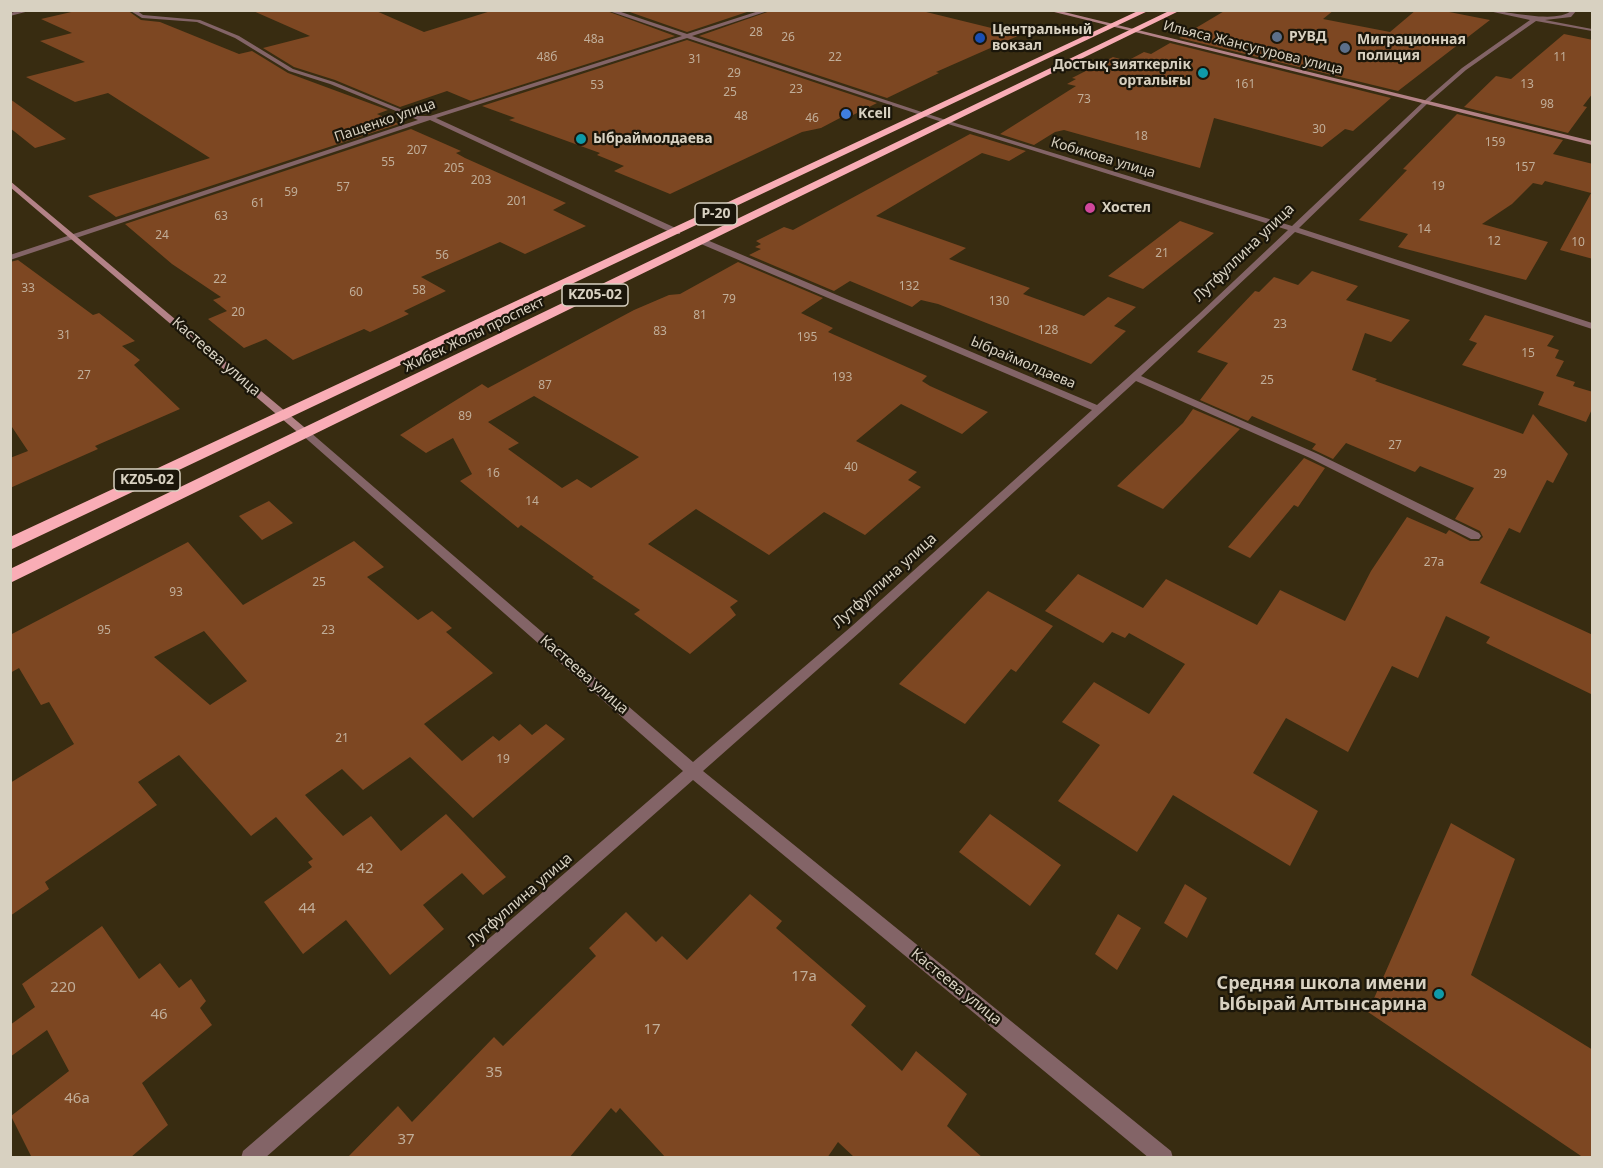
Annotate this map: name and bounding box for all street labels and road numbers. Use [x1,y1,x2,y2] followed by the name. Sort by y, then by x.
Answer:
[1161,18,1345,78] street label: Ильяса Жансугурова улица
[332,96,438,146] street label: Пащенко улица
[1049,134,1157,182] street label: Кобикова улица
[1190,200,1298,306] street label: Лутфуллина улица
[695,203,737,225] road number: Р-20
[562,284,628,306] road number: KZ05-02
[401,294,547,376] street label: Жибек Жолы проспект
[168,314,264,400] street label: Кастеева улица
[968,333,1078,393] street label: Ыбраймолдаева
[114,469,180,491] road number: KZ05-02
[829,530,941,632] street label: Лутфуллина улица
[536,632,632,718] street label: Кастеева улица
[464,849,576,951] street label: Лутфуллина улица
[907,945,1005,1029] street label: Кастеева улица

